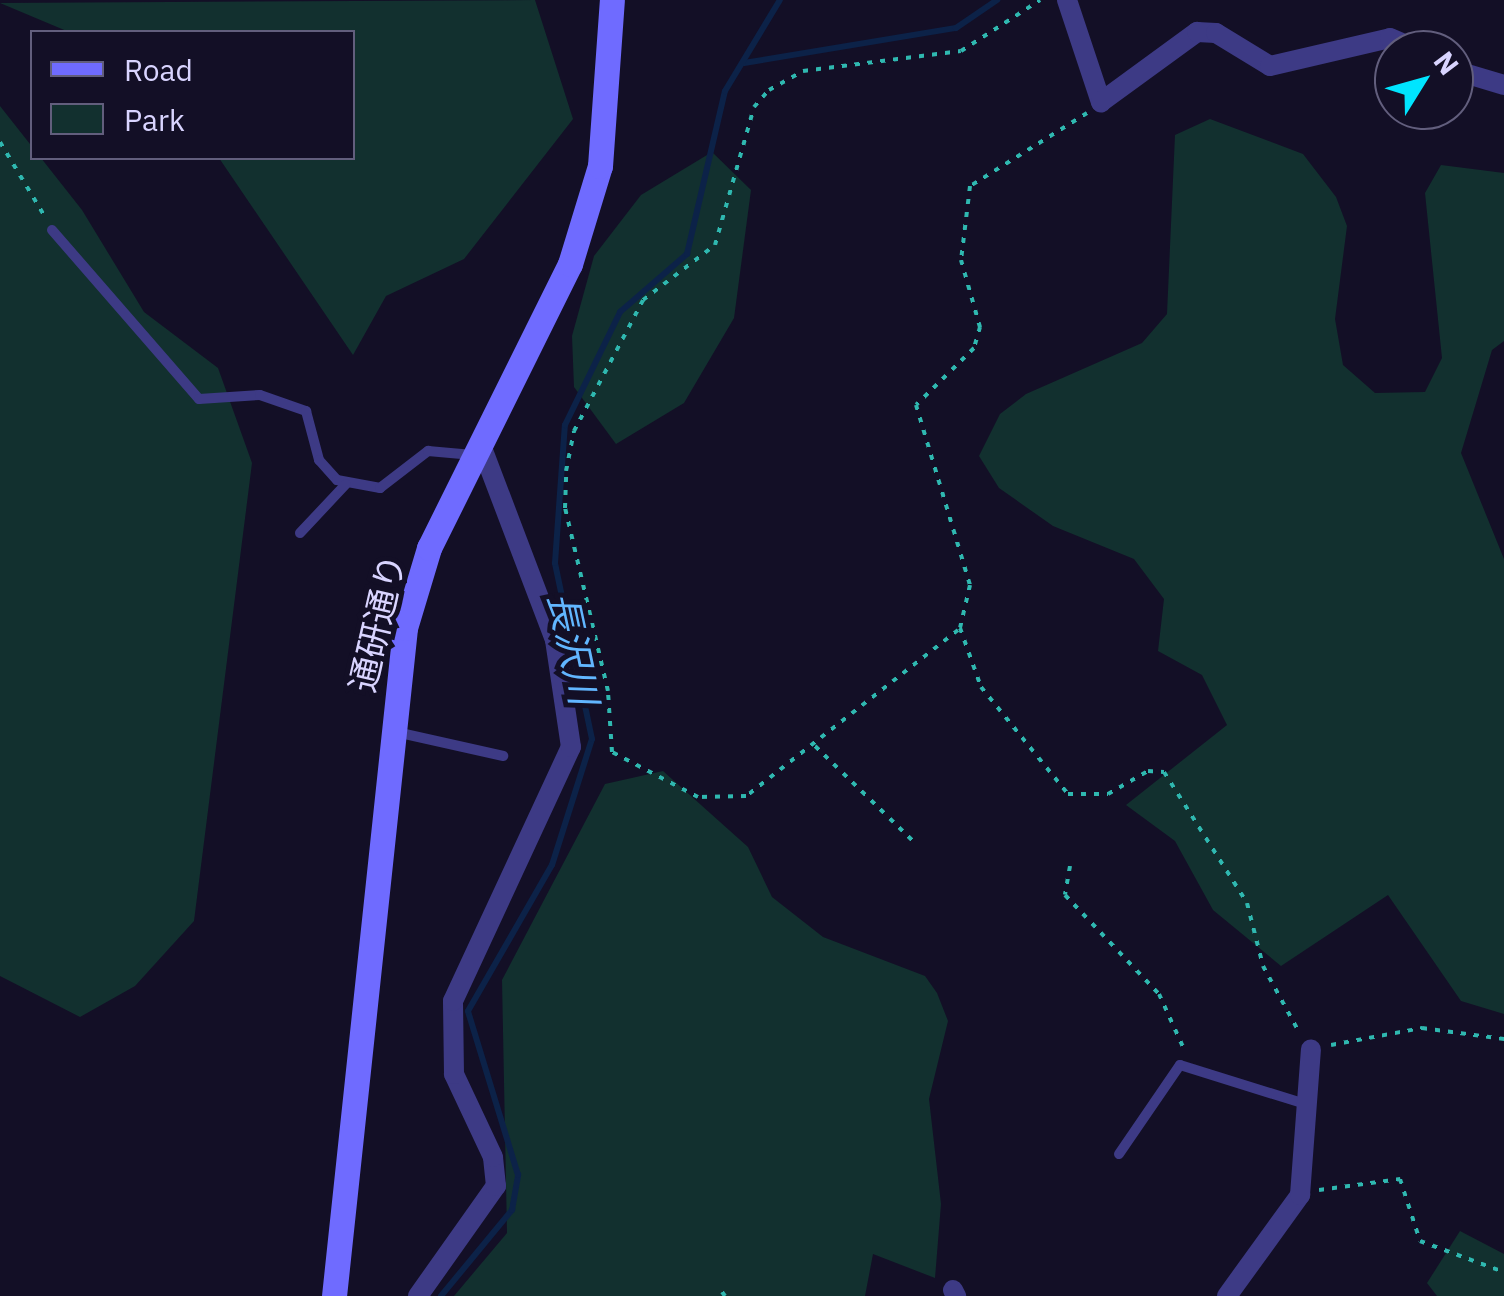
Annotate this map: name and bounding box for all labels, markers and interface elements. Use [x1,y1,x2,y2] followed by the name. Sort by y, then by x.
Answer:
[30,30,355,160] legend
[1374,30,1474,130] north arrow
[1426,44,1468,82] text: N
[124,50,193,89] text: Road
[124,100,185,139] text: Park
[341,550,413,696] street label: 通研通り
[540,588,608,708] water label: 長沢川

